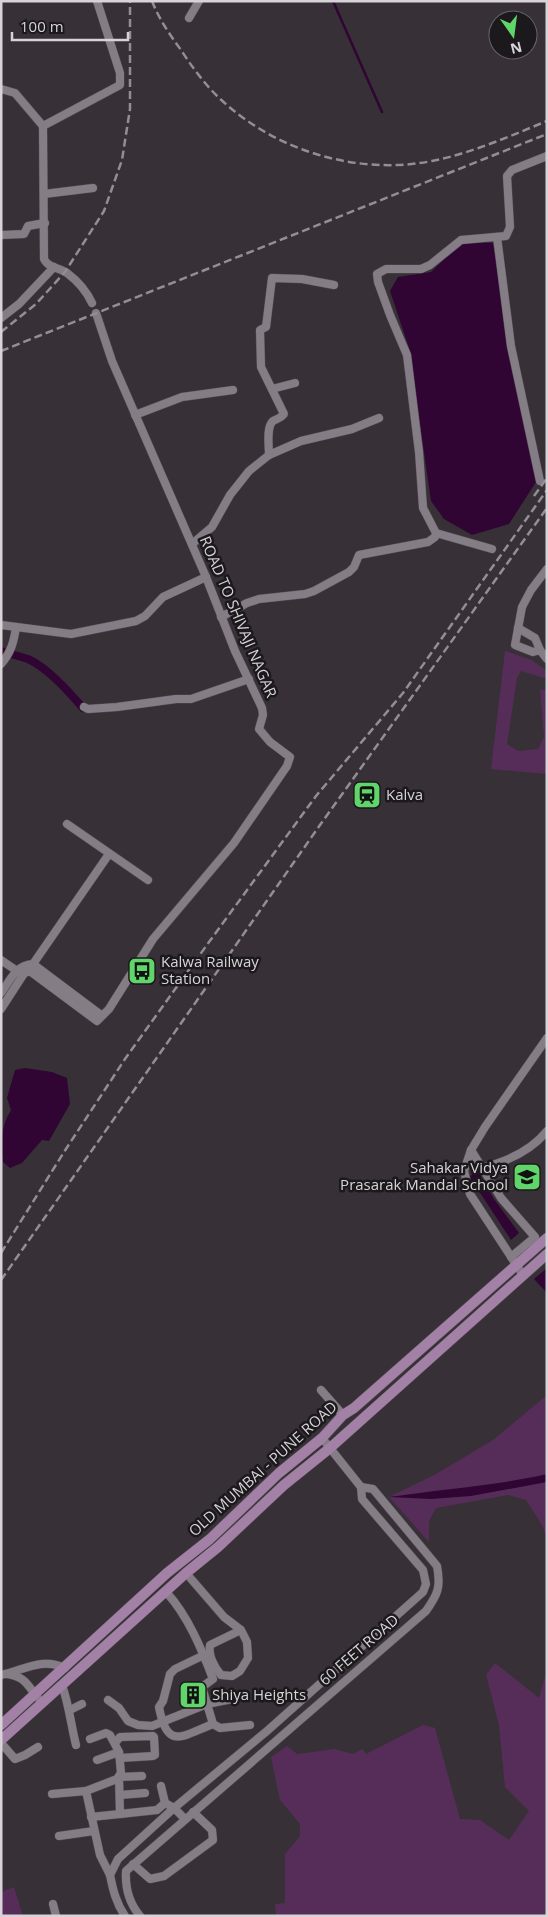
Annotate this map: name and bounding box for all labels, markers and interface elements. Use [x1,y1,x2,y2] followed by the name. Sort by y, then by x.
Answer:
[12,10,129,42] scale bar
[488,10,538,60] north arrow
[20,16,64,36] text: 100 m
[508,38,524,59] text: N
[196,533,282,701] street label: ROAD TO SHIVAJI NAGAR
[352,780,382,810] station icon: Kalva
[386,784,423,804] place label: Kalva
[161,951,259,988] place label: Kalwa Railway Station
[127,956,157,986] bus stop icon: Kalwa Railway Station
[340,1157,508,1194] place label: Sahakar Vidya Prasarak Mandal School
[512,1162,542,1192] school or university icon: Sahakar Vidya Prasarak Mandal School
[184,1396,341,1540] street label: OLD MUMBAI - PUNE ROAD
[314,1609,402,1689] street label: 60 FEET ROAD
[178,1680,208,1710] building icon: Shiya Heights
[212,1684,306,1704] place label: Shiya Heights

